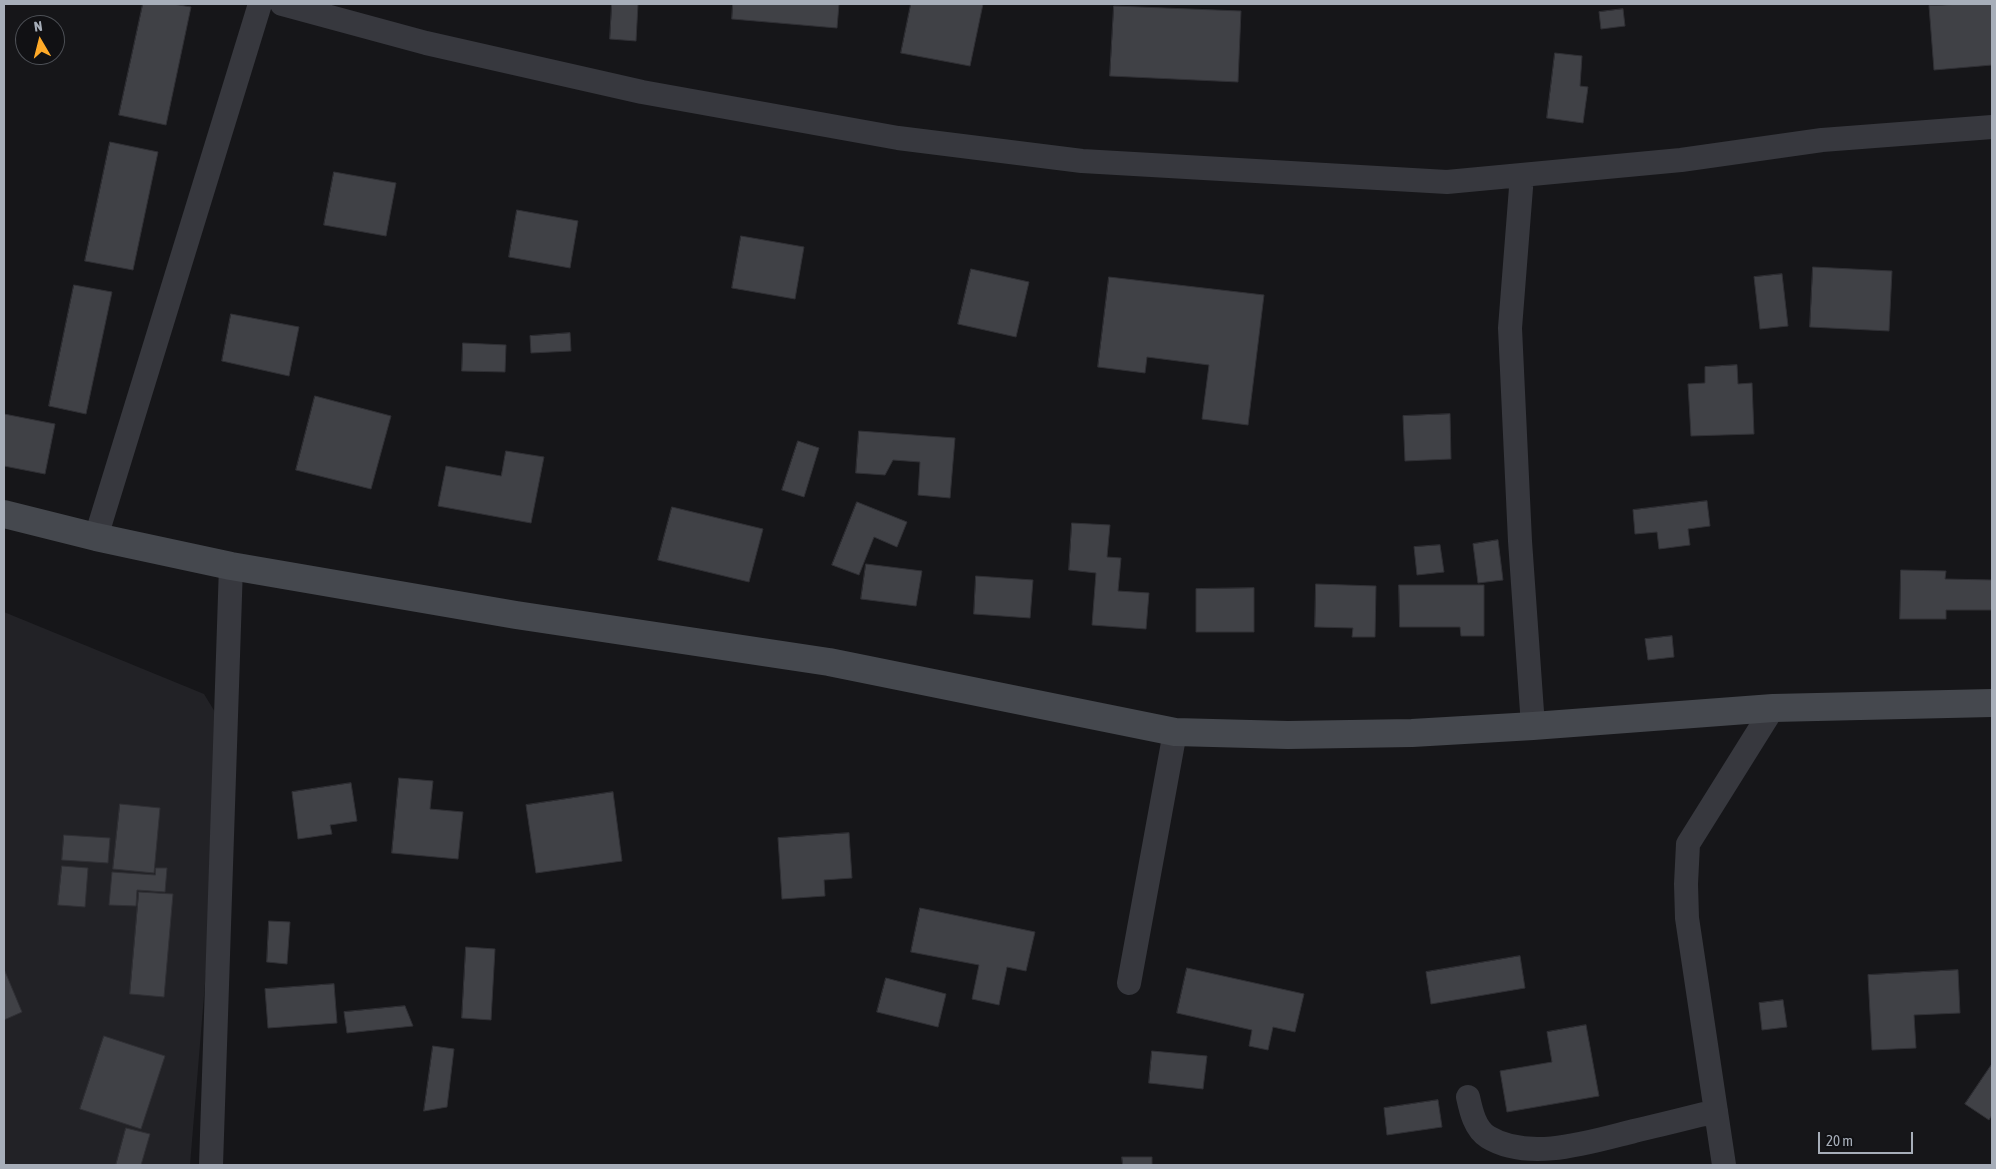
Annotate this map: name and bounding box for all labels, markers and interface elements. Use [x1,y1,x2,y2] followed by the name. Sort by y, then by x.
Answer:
[15,15,65,65] north arrow
[33,18,43,35] text: N
[1821,1122,1916,1154] scale bar
[1826,1132,1853,1149] text: 20 m

